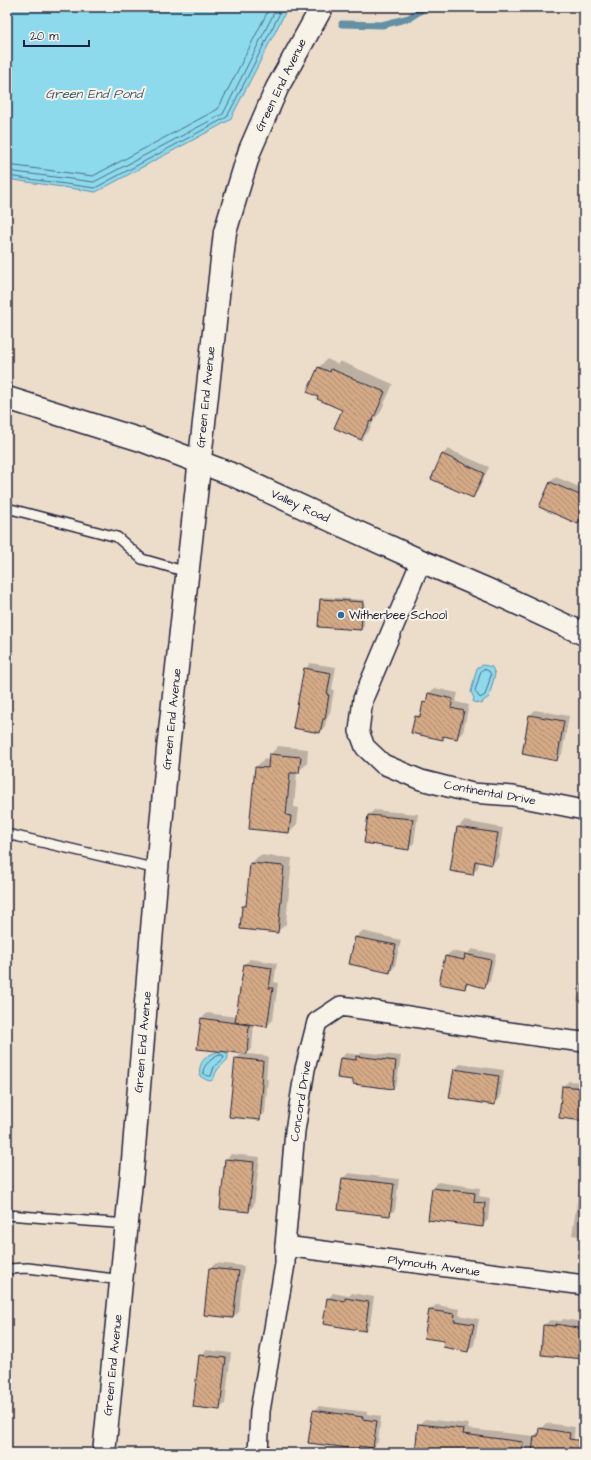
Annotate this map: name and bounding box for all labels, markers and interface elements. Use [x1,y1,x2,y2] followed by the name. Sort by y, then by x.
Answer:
[24,22,89,48] scale bar
[30,28,59,45] text: 20 m
[251,35,311,134] street label: Green End Avenue
[46,85,145,103] water label: Green End Pond
[192,345,220,448] street label: Green End Avenue
[268,485,332,528] street label: Valley Road
[349,607,447,624] place label: Witherbee School
[336,610,346,620] marker: Witherbee School
[158,667,186,770] street label: Green End Avenue
[443,777,538,810] street label: Continental Drive
[130,990,156,1093] street label: Green End Avenue
[286,1059,316,1143] street label: Concord Drive
[387,1251,482,1282] street label: Plymouth Avenue
[99,1313,127,1416] street label: Green End Avenue

